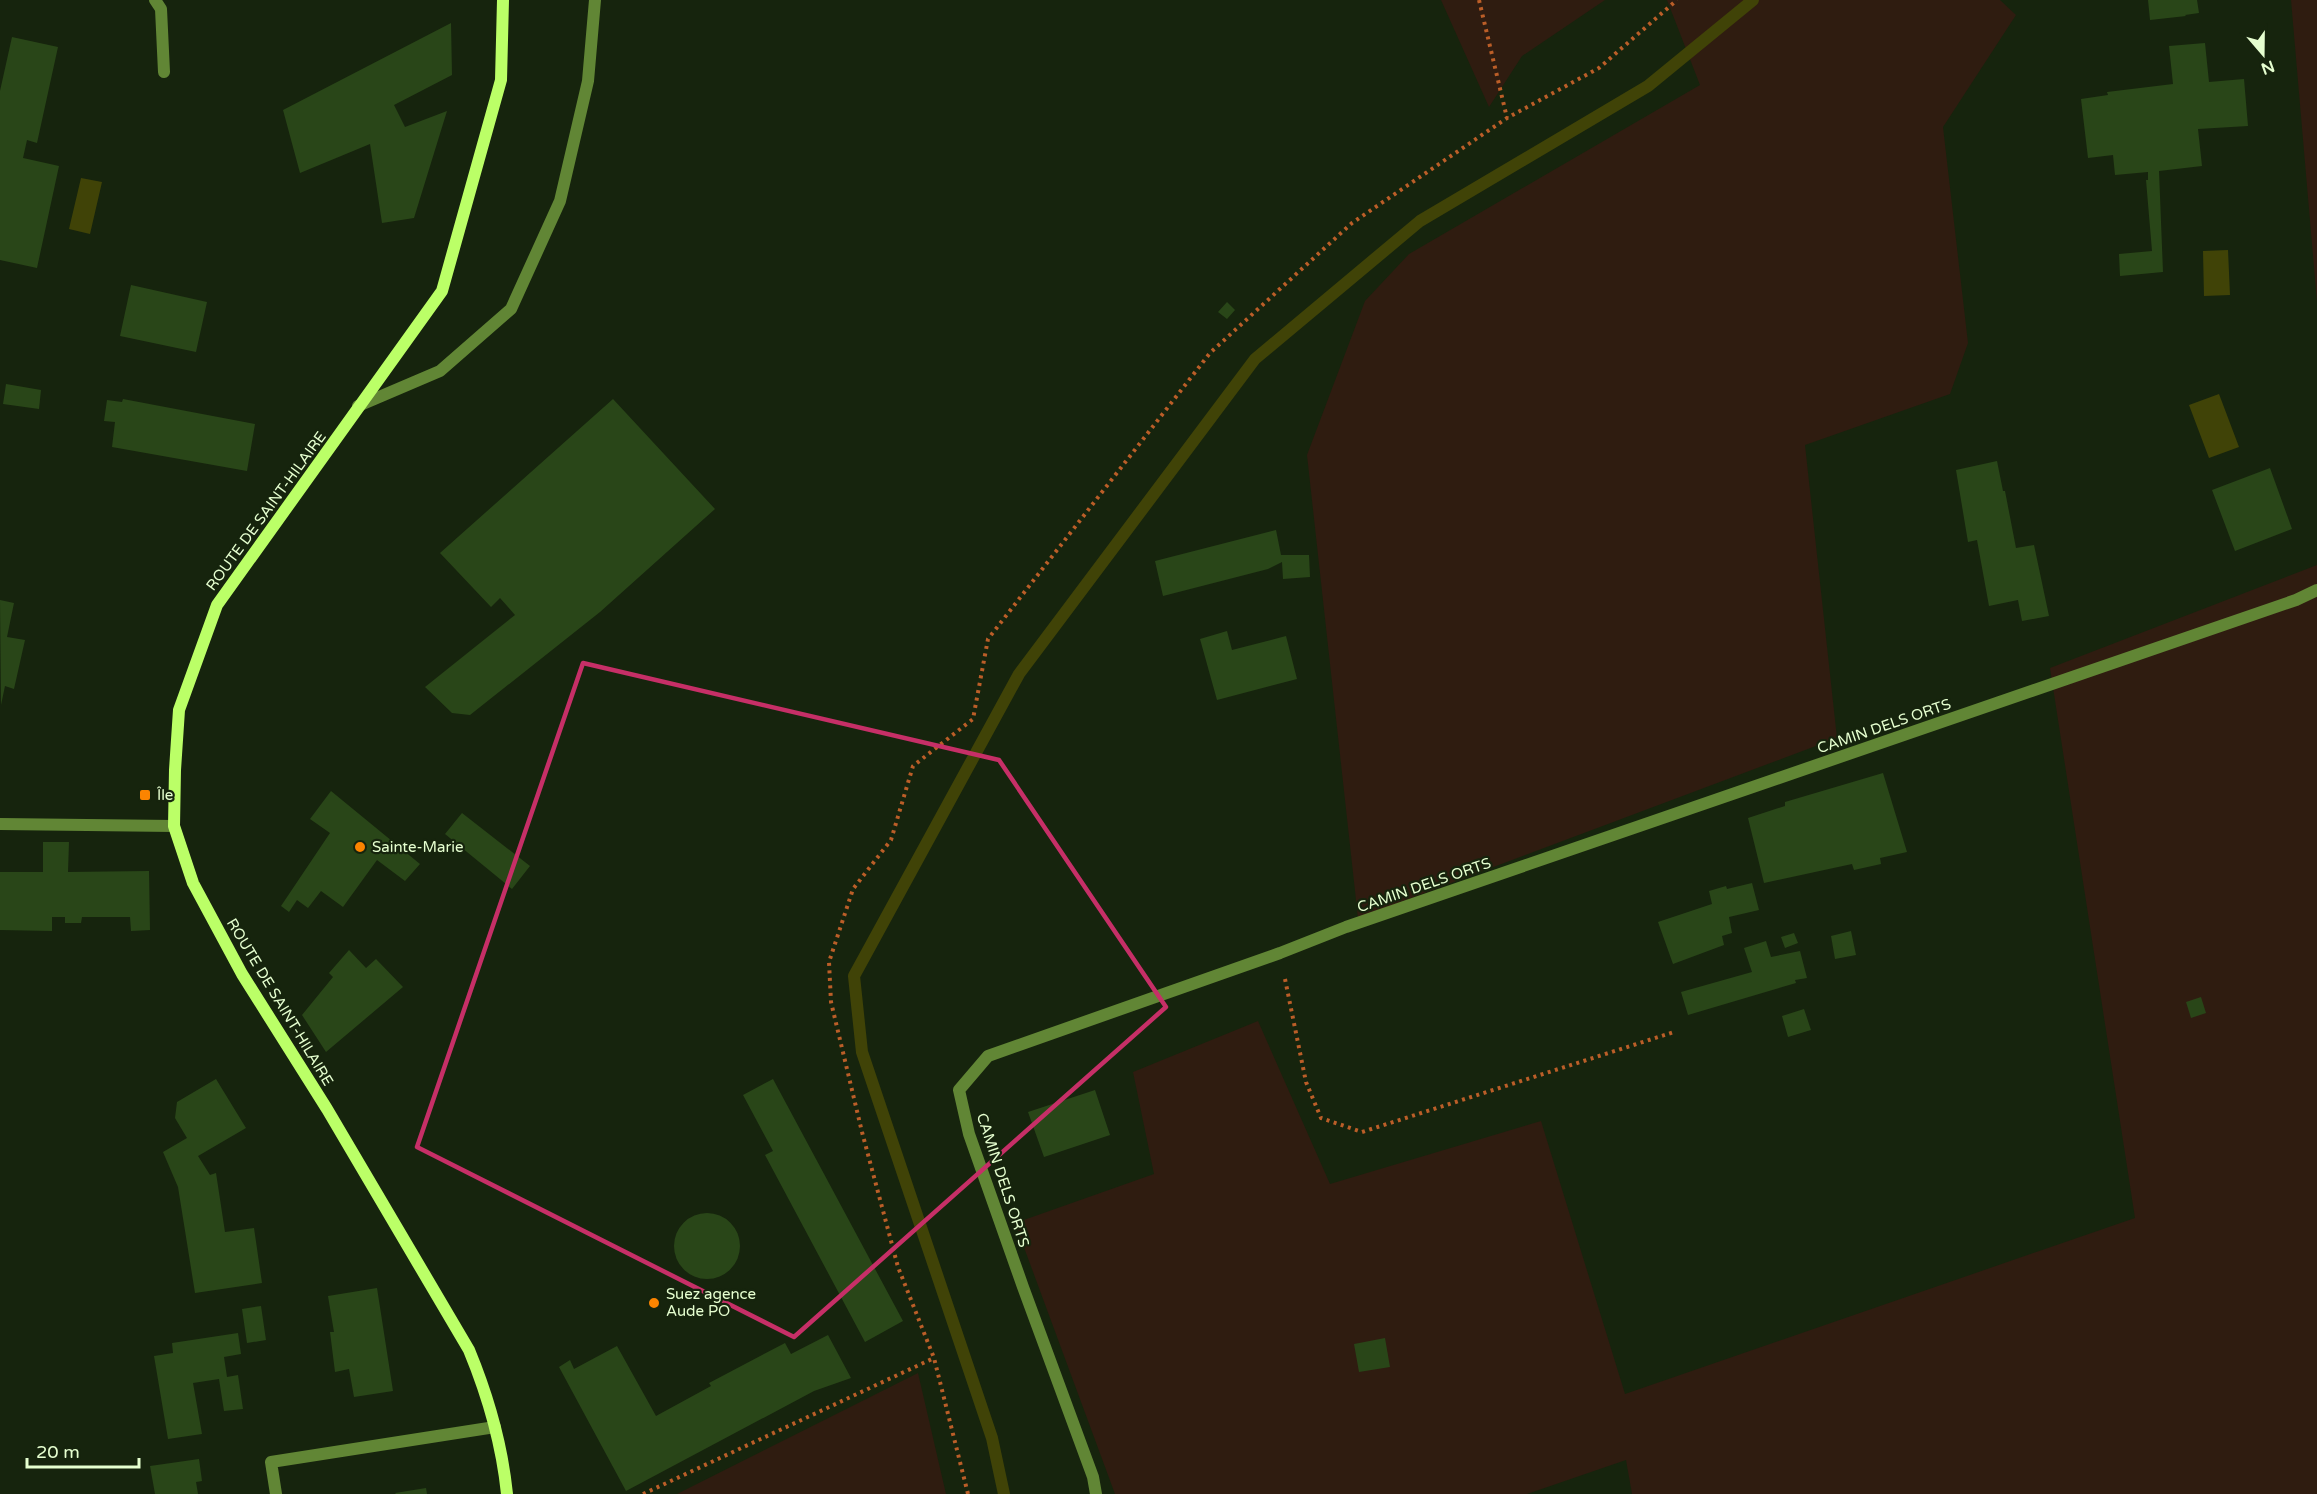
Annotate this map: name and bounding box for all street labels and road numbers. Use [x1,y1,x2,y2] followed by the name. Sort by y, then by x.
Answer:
[202,428,330,594] street label: ROUTE DE SAINT-HILAIRE
[1815,695,1953,757] street label: CAMIN DELS ORTS
[1355,854,1493,916] street label: CAMIN DELS ORTS
[223,915,337,1089] street label: ROUTE DE SAINT-HILAIRE
[973,1111,1033,1249] street label: CAMIN DELS ORTS

